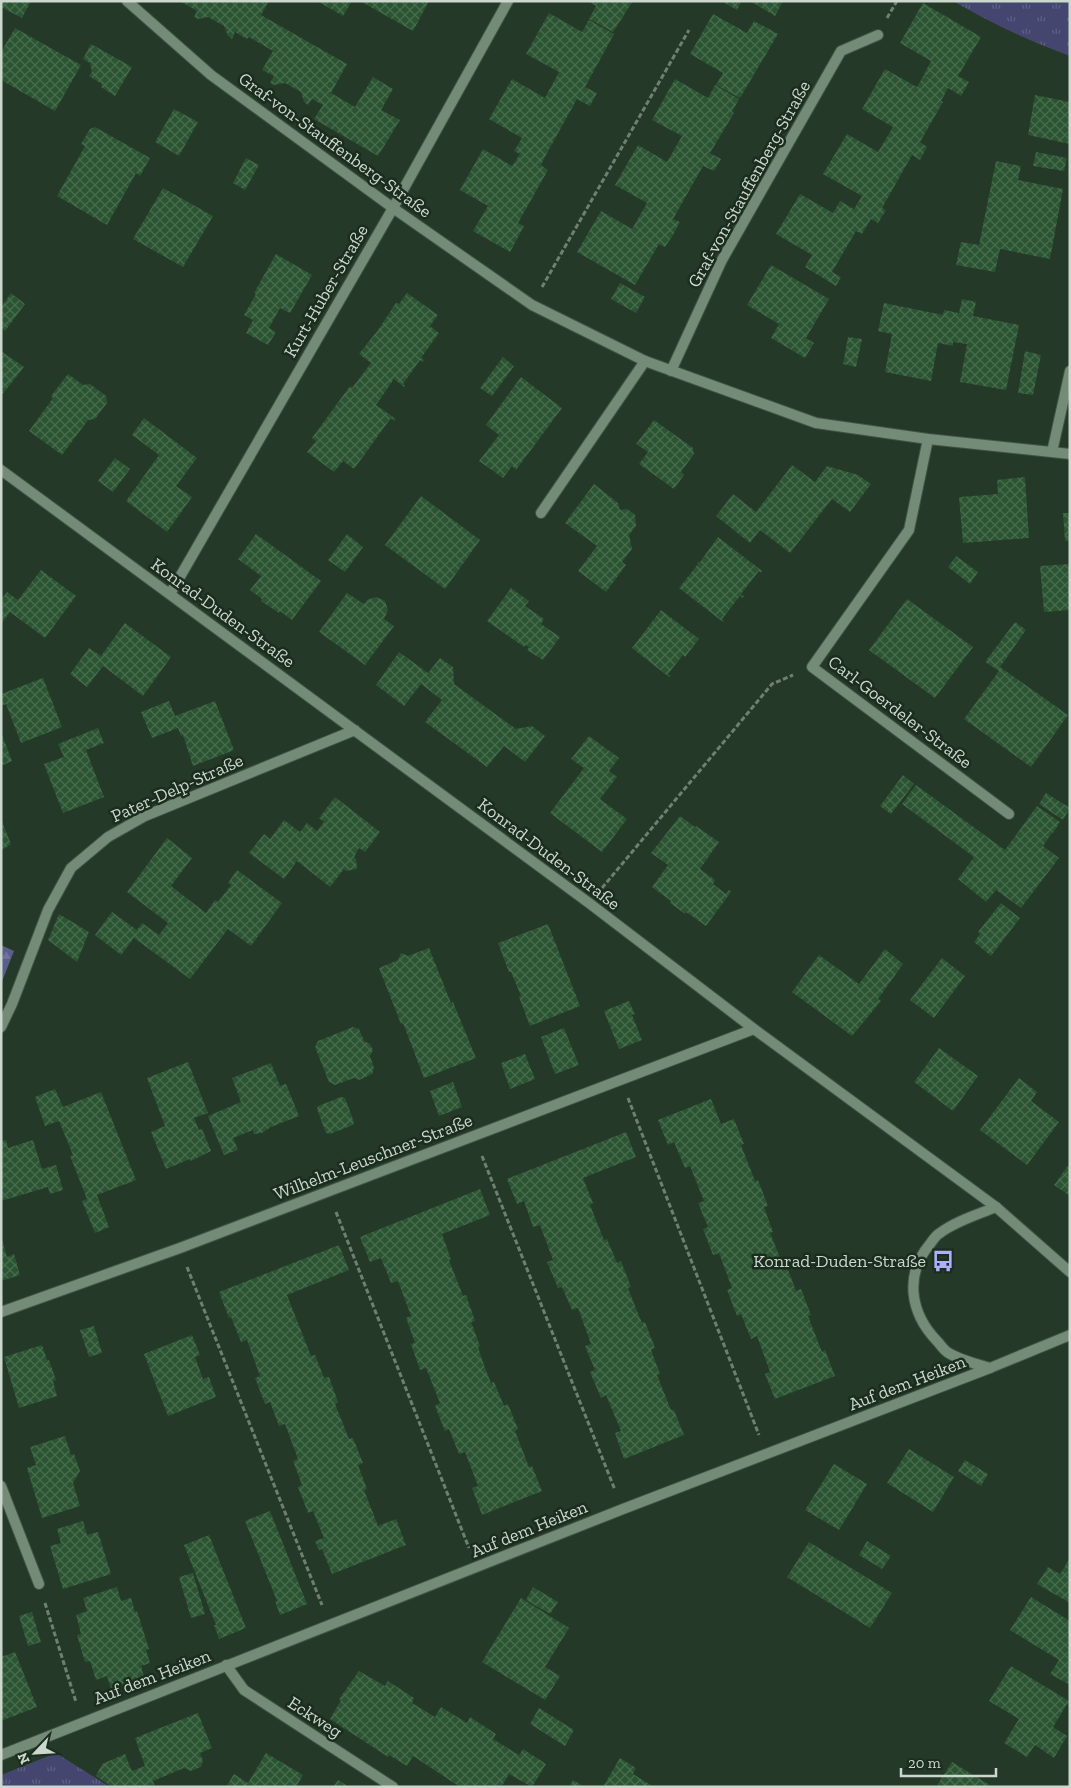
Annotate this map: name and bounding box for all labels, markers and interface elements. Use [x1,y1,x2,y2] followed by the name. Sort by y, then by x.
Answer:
[234,68,436,222] street label: Graf-von-Stauffenberg-Straße
[683,77,815,291] street label: Graf-von-Stauffenberg-Straße
[279,221,373,361] street label: Kurt-Huber-Straße
[147,553,299,673] street label: Konrad-Duden-Straße
[824,651,976,773] street label: Carl-Goerdeler-Straße
[108,749,246,827] street label: Pater-Delp-Straße
[473,793,625,915] street label: Konrad-Duden-Straße
[271,1109,475,1205] street label: Wilhelm-Leuschner-Straße
[930,1248,956,1274] bus stop icon: Konrad-Duden-Straße
[753,1250,926,1272] place label: Konrad-Duden-Straße
[845,1350,969,1415] street label: Auf dem Heiken
[468,1495,591,1562] street label: Auf dem Heiken
[90,1644,214,1709] street label: Auf dem Heiken
[284,1691,346,1743] street label: Eckweg
[10,1728,60,1778] north arrow
[901,1746,996,1778] scale bar
[14,1750,34,1767] text: N
[908,1754,941,1772] text: 20 m

